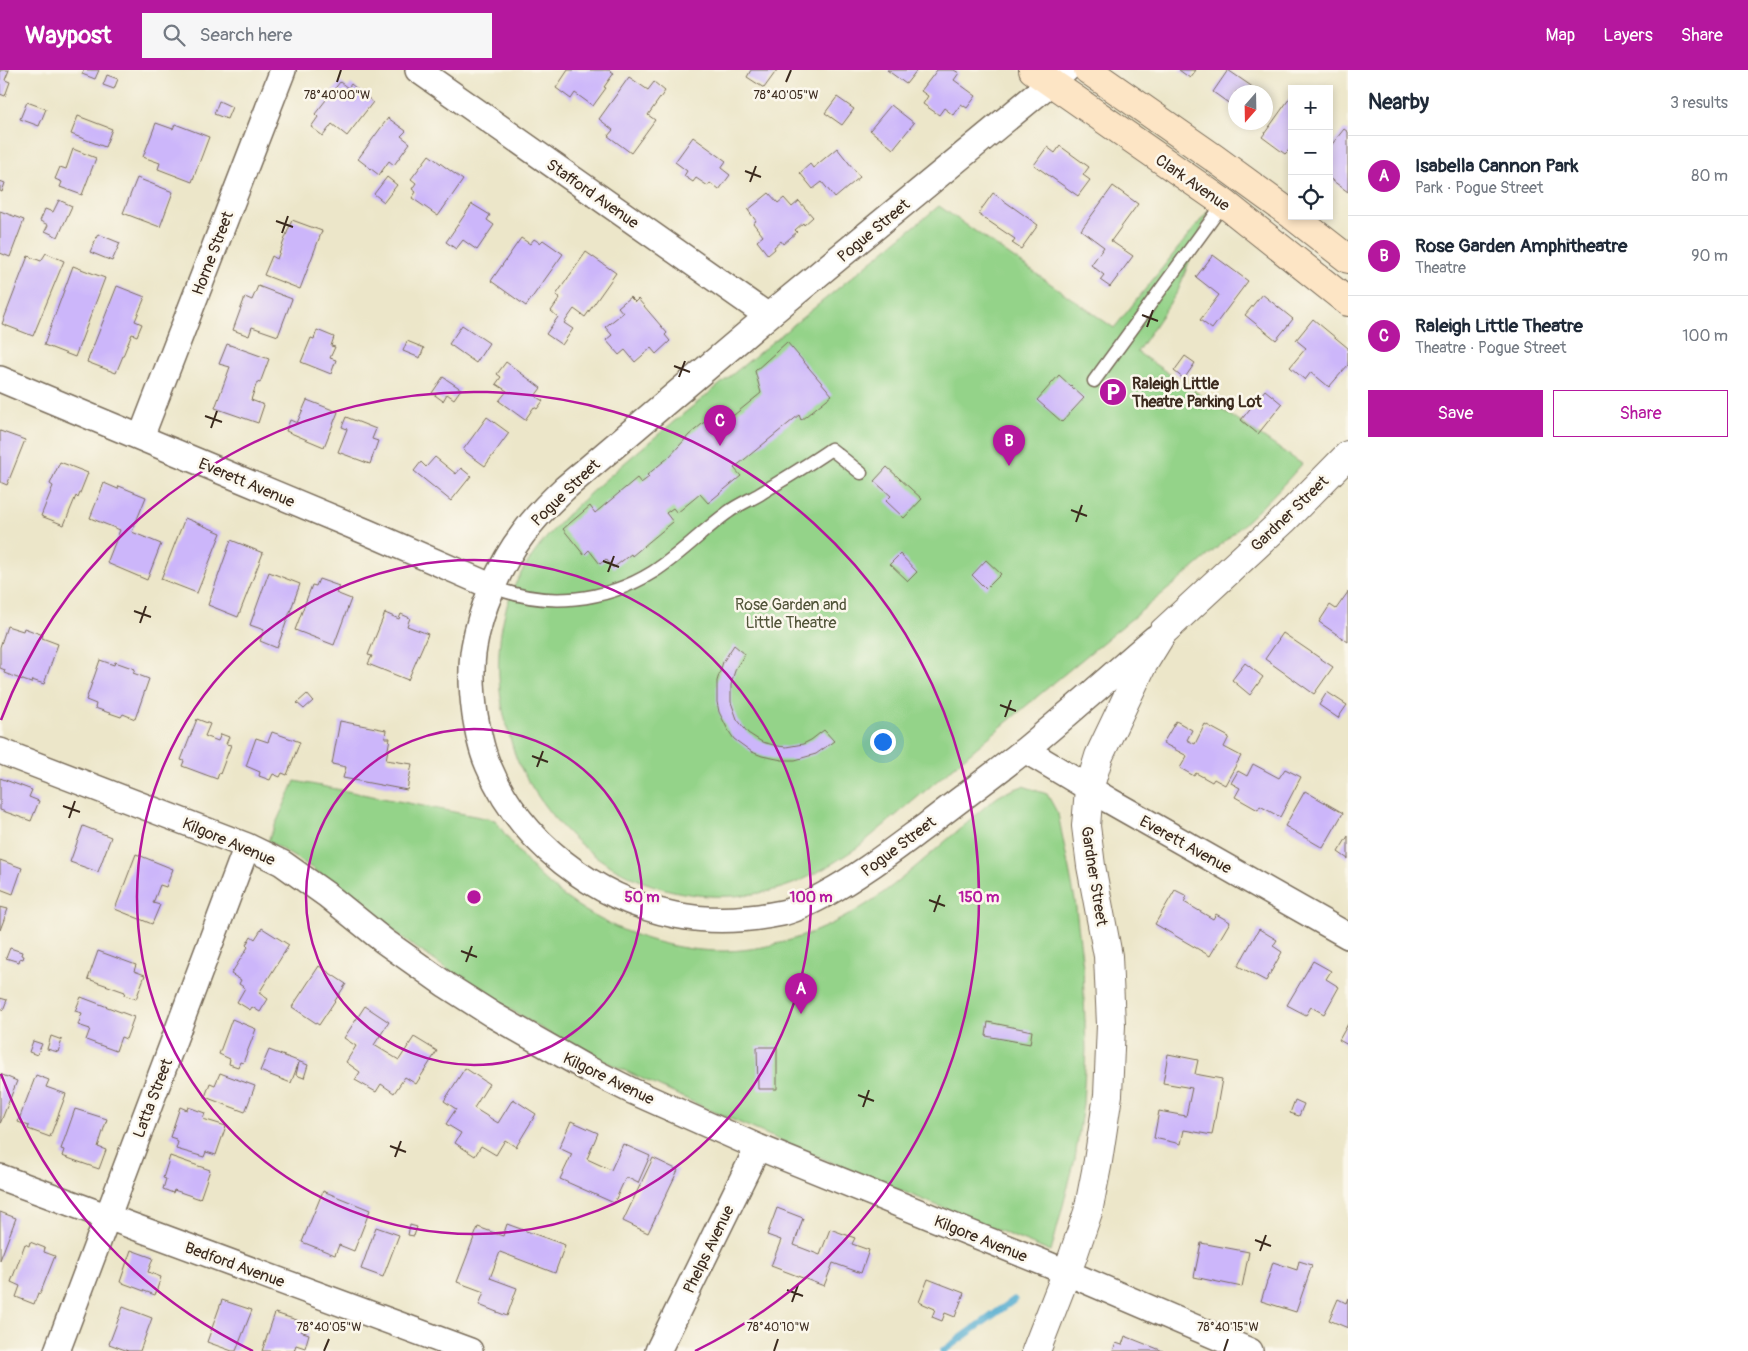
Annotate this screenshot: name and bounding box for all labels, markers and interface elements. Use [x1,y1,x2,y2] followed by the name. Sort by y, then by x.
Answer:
[142,13,492,58] search box
[25,21,112,50] text: Waypost
[160,21,188,49] icon: search
[200,23,292,47] text: Search here
[1546,24,1575,47] text: Map
[1603,24,1653,47] text: Layers
[1681,24,1723,47] text: Share
[1228,85,1273,130] north arrow
[1288,85,1333,220] map controls
[1288,85,1333,130] button: +
[304,88,370,103] text: 78°40'00"W
[753,88,819,103] text: 78°40'05"W
[1368,89,1429,116] text: Nearby
[1670,93,1728,113] text: 3 results
[1288,130,1333,175] button: −
[1151,150,1234,216] street label: Clark Avenue
[1415,154,1578,178] text: Isabella Cannon Park
[542,155,643,233] street label: Stafford Avenue
[1379,166,1389,186] text: A
[1691,166,1728,186] text: 80 m
[1288,175,1333,220] button: locate
[1415,178,1543,198] text: Park · Pogue Street
[833,194,914,267] street label: Pogue Street
[188,208,238,298] street label: Horne Street
[1415,234,1627,258] text: Rose Garden Amphitheatre
[1379,246,1389,266] text: B
[1691,246,1728,266] text: 90 m
[1415,258,1466,278] text: Theatre
[1415,314,1583,338] text: Raleigh Little Theatre
[1379,326,1389,346] text: C
[1682,326,1728,346] text: 100 m
[1415,338,1566,358] text: Theatre · Pogue Street
[1131,374,1262,412] place label: Raleigh Little Theatre Parking Lot
[1098,377,1128,407] parking icon: Raleigh Little Theatre Parking Lot
[1368,390,1543,437] button: Save
[1553,390,1728,437] button: Share
[704,405,736,446] pin: C
[993,425,1025,466] pin: B
[196,454,298,512] street label: Everett Avenue
[527,454,605,531] street label: Pogue Street
[1246,471,1333,556] street label: Gardner Street
[735,595,847,633] park label: Rose Garden and Little Theatre
[870,729,896,755] your location
[1136,811,1235,878] street label: Everett Avenue
[857,812,940,881] street label: Pogue Street
[179,813,278,870] street label: Kilgore Avenue
[1076,825,1112,928] street label: Gardner Street
[465,888,483,906] centre of rings
[625,888,659,907] text: 50 m
[790,888,832,907] text: 100 m
[959,888,999,907] text: 150 m
[785,973,817,1014] pin: A
[560,1048,657,1110] street label: Kilgore Avenue
[129,1055,177,1141] street label: Latta Street
[679,1202,739,1297] street label: Phelps Avenue
[931,1211,1030,1267] street label: Kilgore Avenue
[182,1238,287,1292] street label: Bedford Avenue
[296,1320,362,1335] text: 78°40'05"W
[746,1320,810,1335] text: 78°40'10"W
[1197,1320,1259,1335] text: 78°40'15"W

